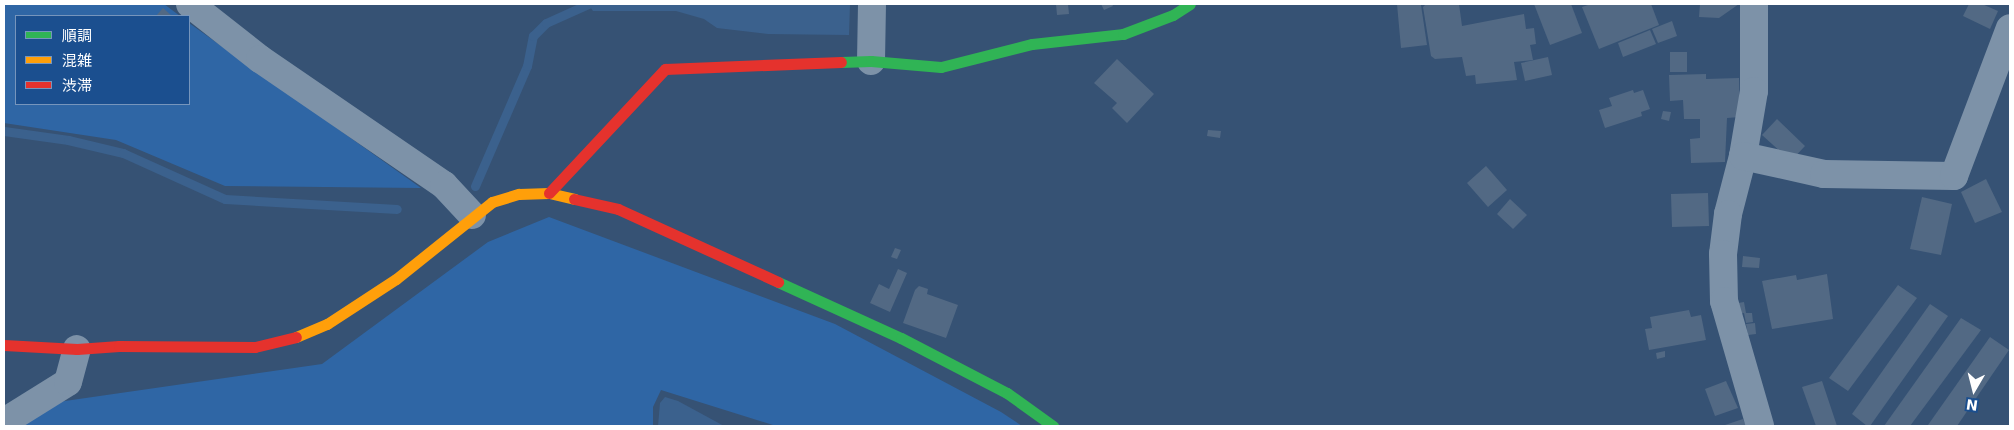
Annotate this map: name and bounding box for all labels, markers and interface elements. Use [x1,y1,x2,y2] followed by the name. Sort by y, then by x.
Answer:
[15,15,190,105] legend
[62,27,92,45] text: 順調
[62,52,92,70] text: 混雑
[62,77,92,95] text: 渋滞
[1949,365,1999,415] north arrow
[1965,396,1979,414] text: N

